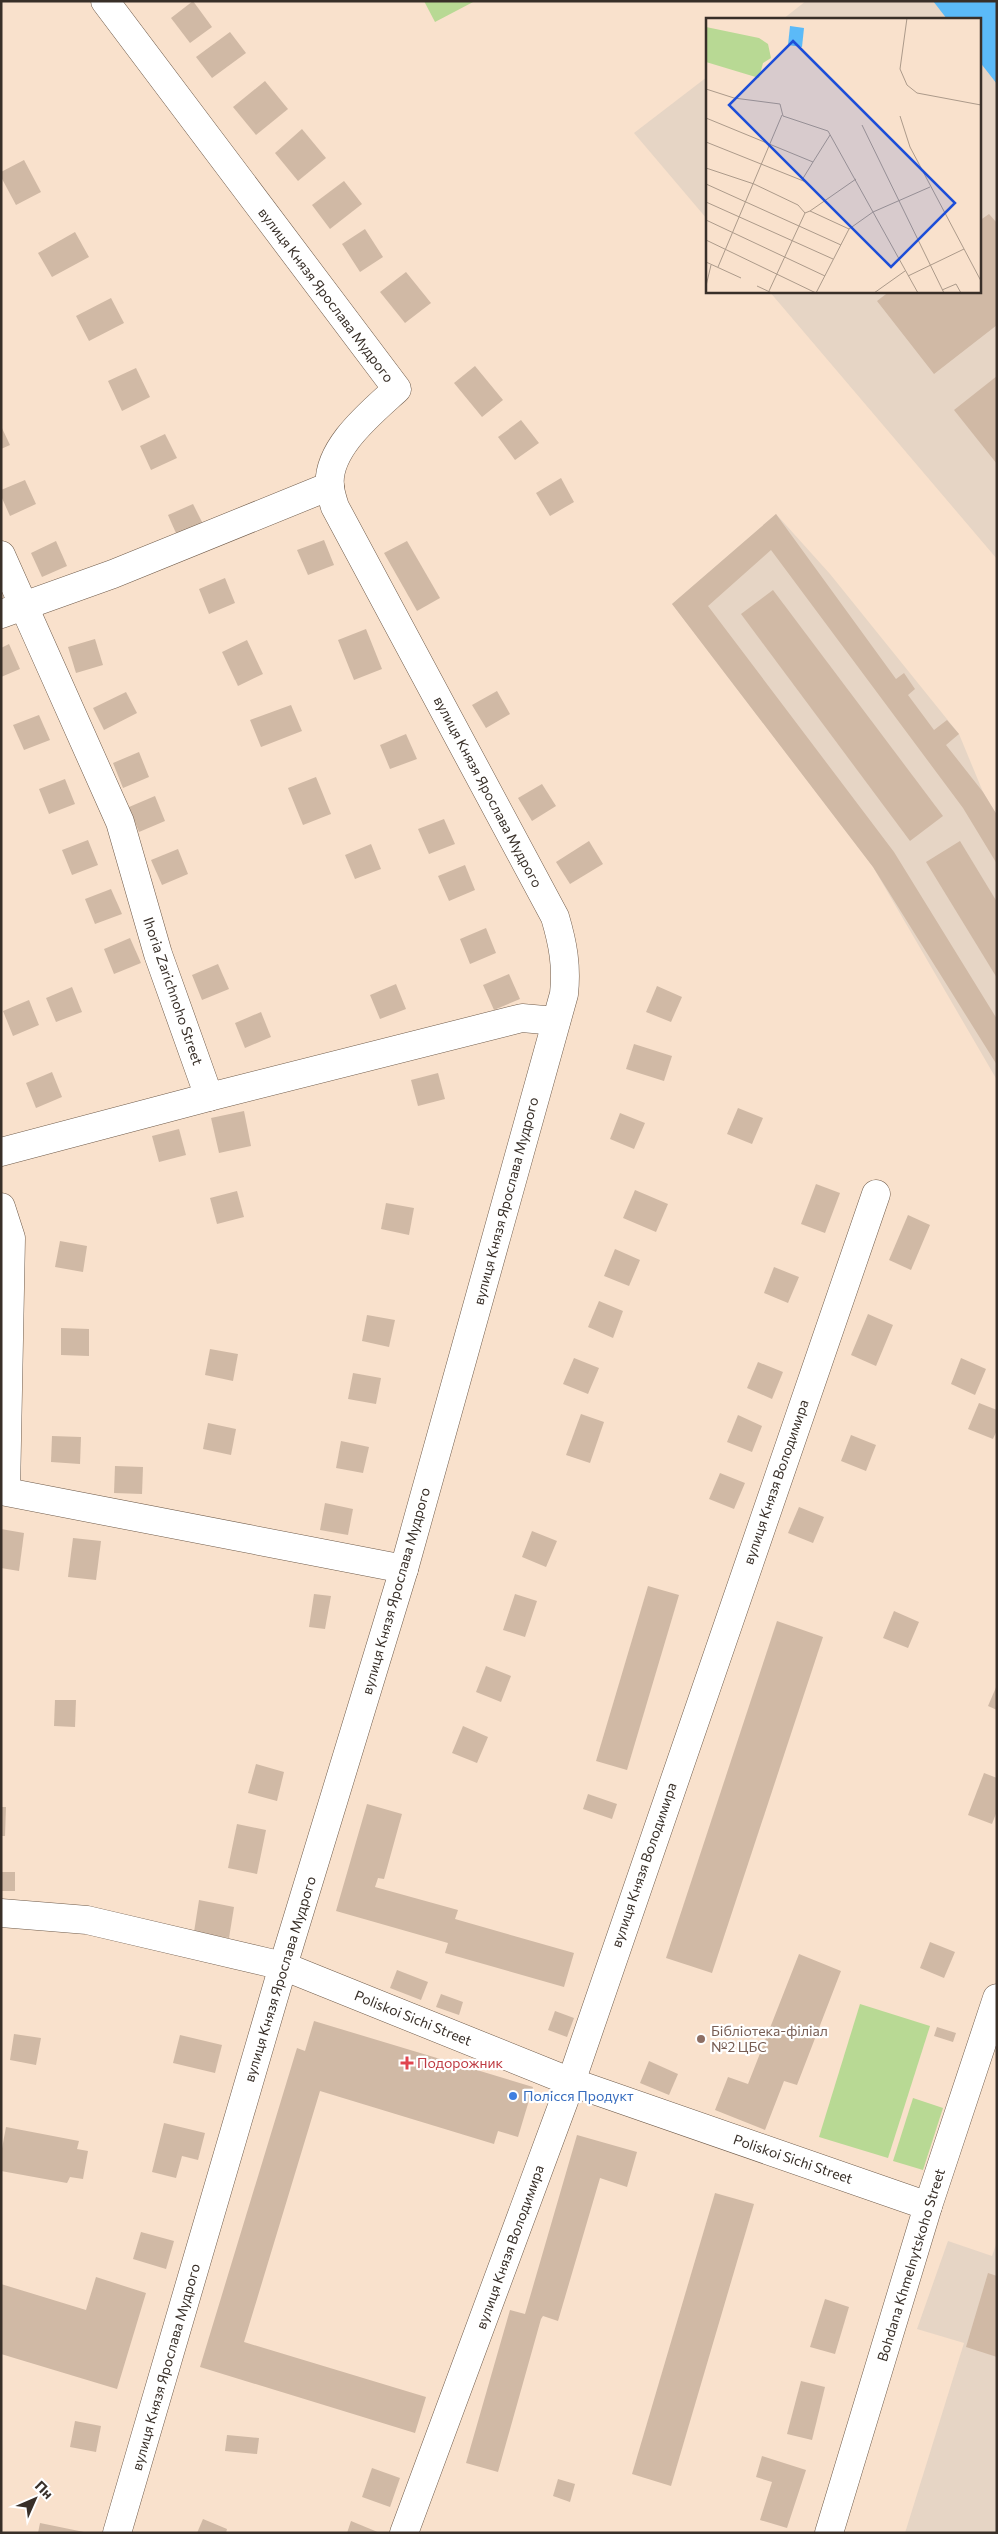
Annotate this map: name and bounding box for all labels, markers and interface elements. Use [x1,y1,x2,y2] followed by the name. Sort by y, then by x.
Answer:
[706,18,980,292] inset map
[255,204,398,385] street label: вулиця Князя Ярослава Мудрого
[431,693,546,890] street label: вулиця Князя Ярослава Мудрого
[140,915,207,1067] street label: Ihoria Zarichnoho Street
[470,1095,541,1307] street label: вулиця Князя Ярослава Мудрого
[739,1397,812,1567] street label: вулиця Князя Володимира
[358,1485,433,1696] street label: вулиця Князя Ярослава Мудрого
[607,1780,680,1950] street label: вулиця Князя Володимира
[240,1874,319,2084] street label: вулиця Князя Ярослава Мудрого
[352,1986,475,2049] street label: Poliskoi Sichi Street
[711,2022,828,2055] place label: Бібліотека-філіал №2 ЦБС
[695,2033,707,2045] marker: Бібліотека-філіал №2 ЦБС
[417,2054,504,2071] place label: Подорожник
[401,2057,413,2069] marker: Подорожник
[523,2087,634,2104] place label: Полісся Продукт
[507,2090,519,2102] marker: Полісся Продукт
[731,2130,855,2187] street label: Poliskoi Sichi Street
[472,2162,547,2331] street label: вулиця Князя Володимира
[873,2166,948,2363] street label: Bohdana Khmelnytskoho Street
[128,2261,203,2472] street label: вулиця Князя Ярослава Мудрого
[10,2474,60,2524] north arrow
[32,2477,57,2502] text: Пн

